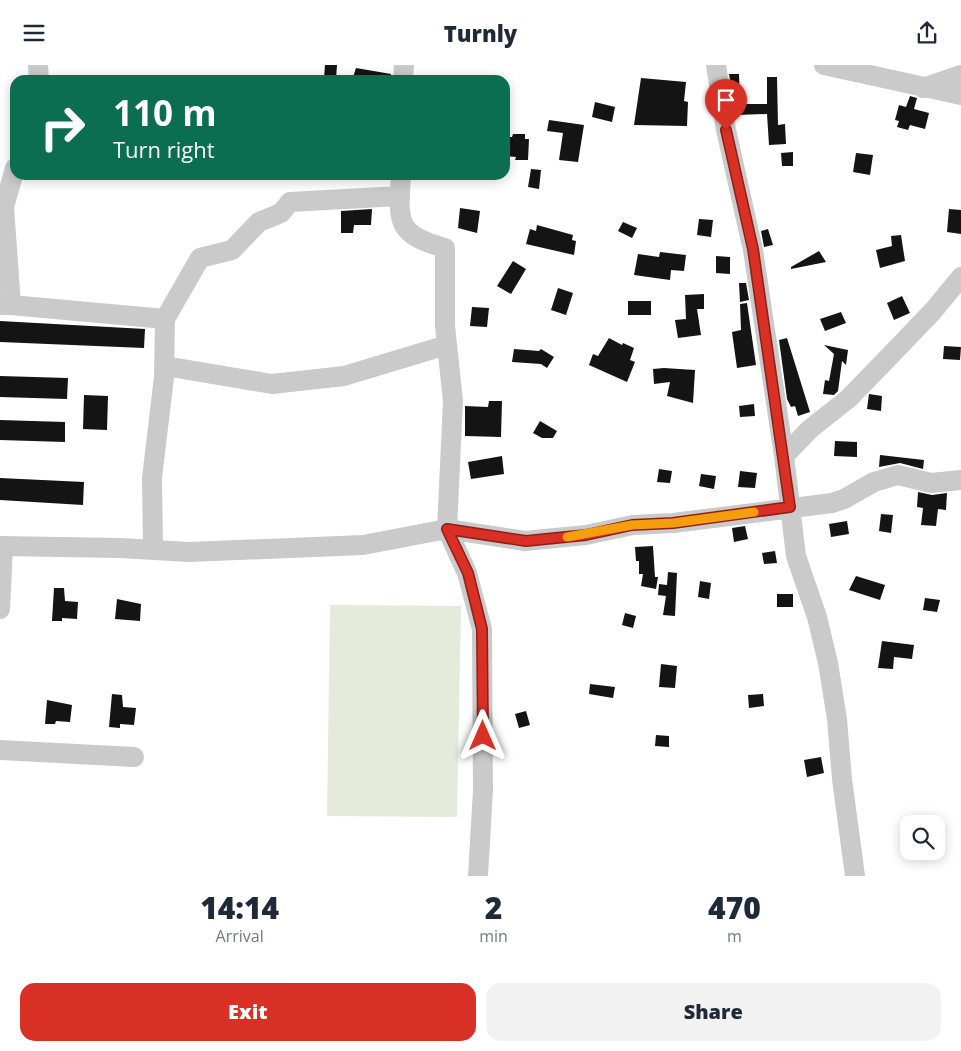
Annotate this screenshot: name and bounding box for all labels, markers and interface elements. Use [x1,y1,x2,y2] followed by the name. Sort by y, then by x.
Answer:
[444,18,517,48] text: Turnly
[20,19,48,47] icon: menu
[913,19,941,47] icon: share
[705,79,747,130] pin
[712,86,740,114] icon: arrive
[113,89,217,136] text: 110 m
[30,95,95,160] icon: right
[113,134,215,164] text: Turn right
[456,709,508,761] position arrow
[900,815,945,860] map controls
[900,815,945,860] button: search
[200,887,279,928] text: 14:14
[485,887,502,928] text: 2
[708,887,761,928] text: 470
[216,925,264,947] text: Arrival
[479,925,508,947] text: min
[727,925,742,947] text: m
[20,983,476,1041] button: Exit
[486,983,941,1041] button: Share

